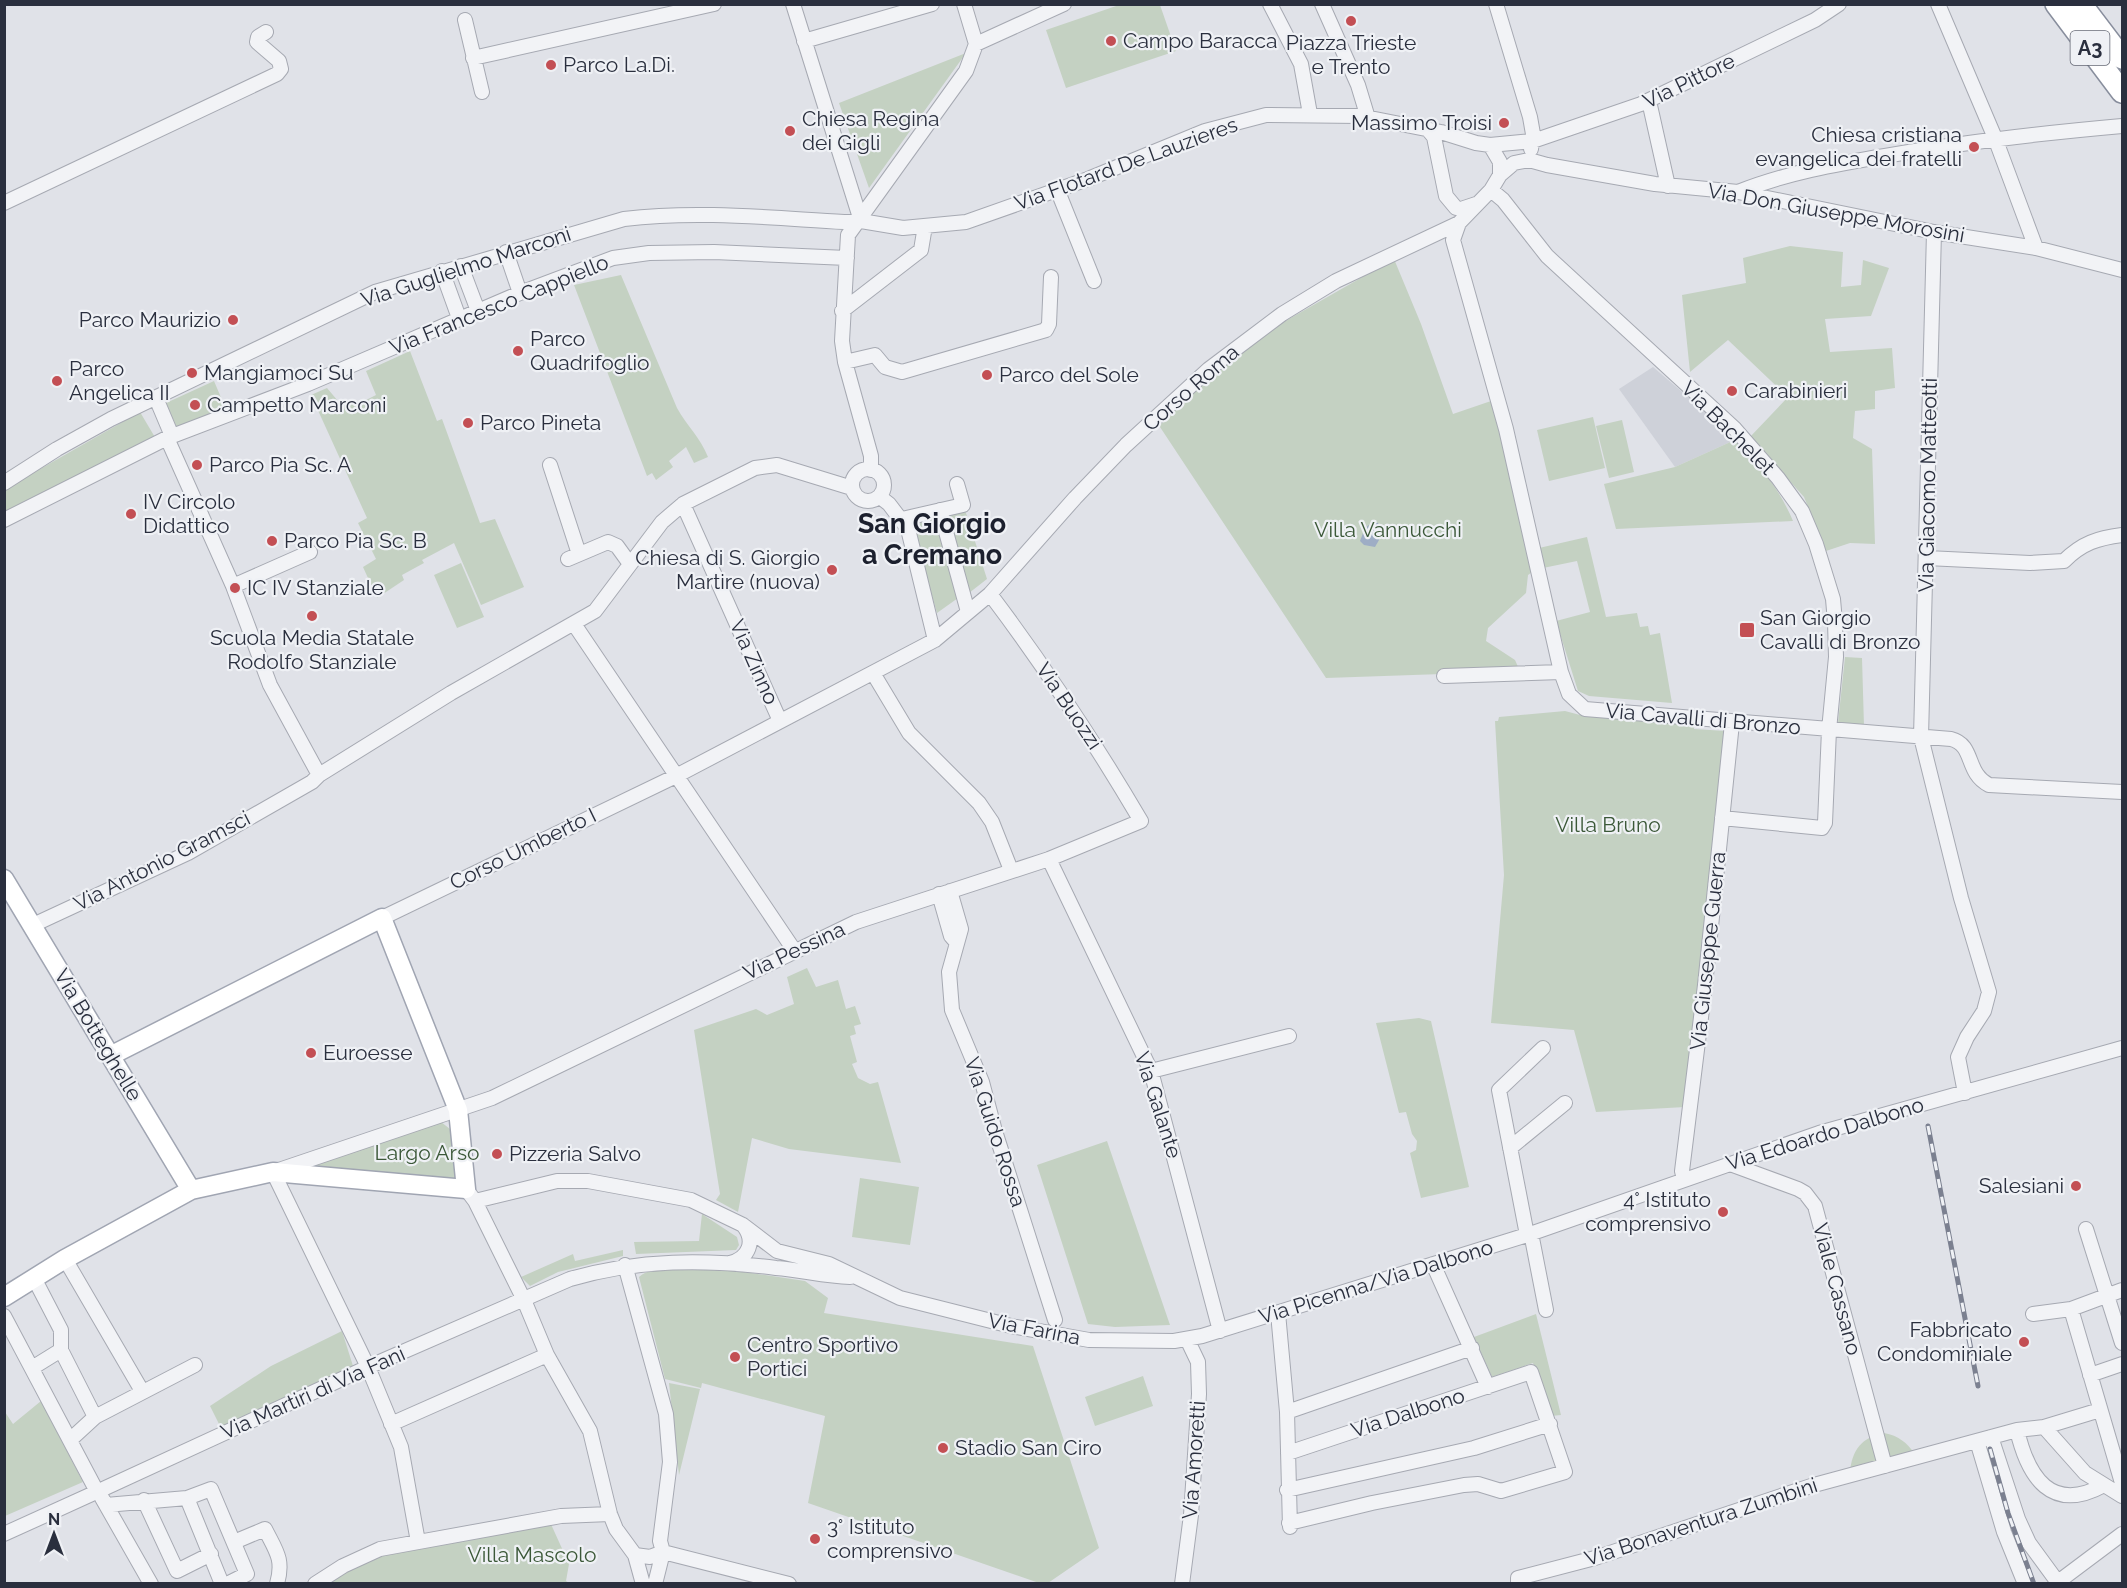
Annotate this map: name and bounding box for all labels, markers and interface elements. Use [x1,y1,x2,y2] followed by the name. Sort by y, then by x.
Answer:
[1344,14,1358,28] marker: Piazza Trieste e Trento
[1123,28,1278,53] place label: Campo Baracca
[1286,30,1416,79] place label: Piazza Trieste e Trento
[2070,31,2110,65] road number: A3
[1104,34,1118,48] marker: Campo Baracca
[1639,48,1739,113] street label: Via Pittore
[563,52,675,77] place label: Parco La.Di.
[544,58,558,72] marker: Parco La.Di.
[802,106,939,155] place label: Chiesa Regina dei Gigli
[1351,110,1492,135] place label: Massimo Troisi
[1011,111,1241,216] street label: Via Flotard De Lauzieres
[1497,116,1511,130] marker: Massimo Troisi
[1755,122,1962,171] place label: Chiesa cristiana evangelica dei fratelli
[783,124,797,138] marker: Chiesa Regina dei Gigli
[1967,140,1981,154] marker: Chiesa cristiana evangelica dei fratelli
[1706,178,1967,247] street label: Via Don Giuseppe Morosini
[358,221,574,312] street label: Via Guglielmo Marconi
[386,249,612,360] street label: Via Francesco Cappiello
[79,307,221,332] place label: Parco Maurizio
[226,313,240,327] marker: Parco Maurizio
[530,326,650,375] place label: Parco Quadrifoglio
[1138,339,1244,436] street label: Corso Roma
[511,344,525,358] marker: Parco Quadrifoglio
[69,356,170,405] place label: Parco Angelica II
[204,360,353,385] place label: Mangiamoci Su
[999,362,1139,387] place label: Parco del Sole
[185,366,199,380] marker: Mangiamoci Su
[980,368,994,382] marker: Parco del Sole
[50,374,64,388] marker: Parco Angelica II
[1676,376,1780,480] street label: Via Bachelet
[1913,377,1942,593] street label: Via Giacomo Matteotti
[1744,378,1847,403] place label: Carabinieri
[1725,384,1739,398] marker: Carabinieri
[207,392,387,417] place label: Campetto Marconi
[188,398,202,412] marker: Campetto Marconi
[480,410,601,435] place label: Parco Pineta
[461,416,475,430] marker: Parco Pineta
[209,452,351,477] place label: Parco Pia Sc. A
[190,458,204,472] marker: Parco Pia Sc. A
[143,489,235,538] place label: IV Circolo Didattico
[124,507,138,521] marker: IV Circolo Didattico
[858,508,1006,570] district label: San Giorgio a Cremano
[1314,517,1462,542] park label: Villa Vannucchi
[284,528,427,553] place label: Parco Pia Sc. B
[265,534,279,548] marker: Parco Pia Sc. B
[635,545,820,594] place label: Chiesa di S. Giorgio Martire (nuova)
[825,563,839,577] marker: Chiesa di S. Giorgio Martire (nuova)
[247,575,384,600] place label: IC IV Stanziale
[228,581,242,595] marker: IC IV Stanziale
[1760,605,1921,654] place label: San Giorgio Cavalli di Bronzo
[305,609,319,623] marker: Scuola Media Statale Rodolfo Stanziale
[725,615,784,708] street label: Via Zinno
[1738,621,1756,639] marker: San Giorgio Cavalli di Bronzo
[210,625,414,674] place label: Scuola Media Statale Rodolfo Stanziale
[1031,657,1108,754] street label: Via Buozzi
[1604,697,1802,740] street label: Via Cavalli di Bronzo
[445,802,600,895] street label: Corso Umberto I
[69,805,254,916] street label: Via Antonio Gramsci
[1555,812,1661,837] park label: Villa Bruno
[1685,850,1730,1052] street label: Via Giuseppe Guerra
[739,916,849,985] street label: Via Pessina
[49,964,148,1105] street label: Via Botteghelle
[323,1040,412,1065] place label: Euroesse
[304,1046,318,1060] marker: Euroesse
[1129,1048,1187,1161] street label: Via Galante
[959,1054,1032,1210] street label: Via Guido Rossa
[1723,1092,1927,1176] street label: Via Edoardo Dalbono
[374,1140,480,1165] park label: Largo Arso
[509,1141,641,1166] place label: Pizzeria Salvo
[490,1147,504,1161] marker: Pizzeria Salvo
[1979,1173,2064,1198] place label: Salesiani
[2069,1179,2083,1193] marker: Salesiani
[1585,1187,1711,1236] place label: 4° Istituto comprensivo
[1716,1205,1730,1219] marker: 4° Istituto comprensivo
[1808,1220,1867,1358] street label: Viale Cassano
[1256,1234,1496,1329] street label: Via Picenna/Via Dalbono
[986,1307,1082,1350] street label: Via Farina
[1877,1317,2012,1366] place label: Fabbricato Condominiale
[747,1332,898,1381] place label: Centro Sportivo Portici
[2017,1335,2031,1349] marker: Fabbricato Condominiale
[217,1341,409,1444] street label: Via Martiri di Via Fani
[728,1350,742,1364] marker: Centro Sportivo Portici
[1348,1382,1468,1443] street label: Via Dalbono
[1177,1400,1210,1520] street label: Via Amoretti
[955,1435,1102,1460] place label: Stadio San Ciro
[936,1441,950,1455] marker: Stadio San Ciro
[1581,1472,1820,1571] street label: Via Bonaventura Zumbini
[24,1504,84,1564] north arrow
[48,1510,60,1529] text: N
[827,1514,953,1563] place label: 3° Istituto comprensivo
[808,1532,822,1546] marker: 3° Istituto comprensivo
[467,1542,597,1567] park label: Villa Mascolo

